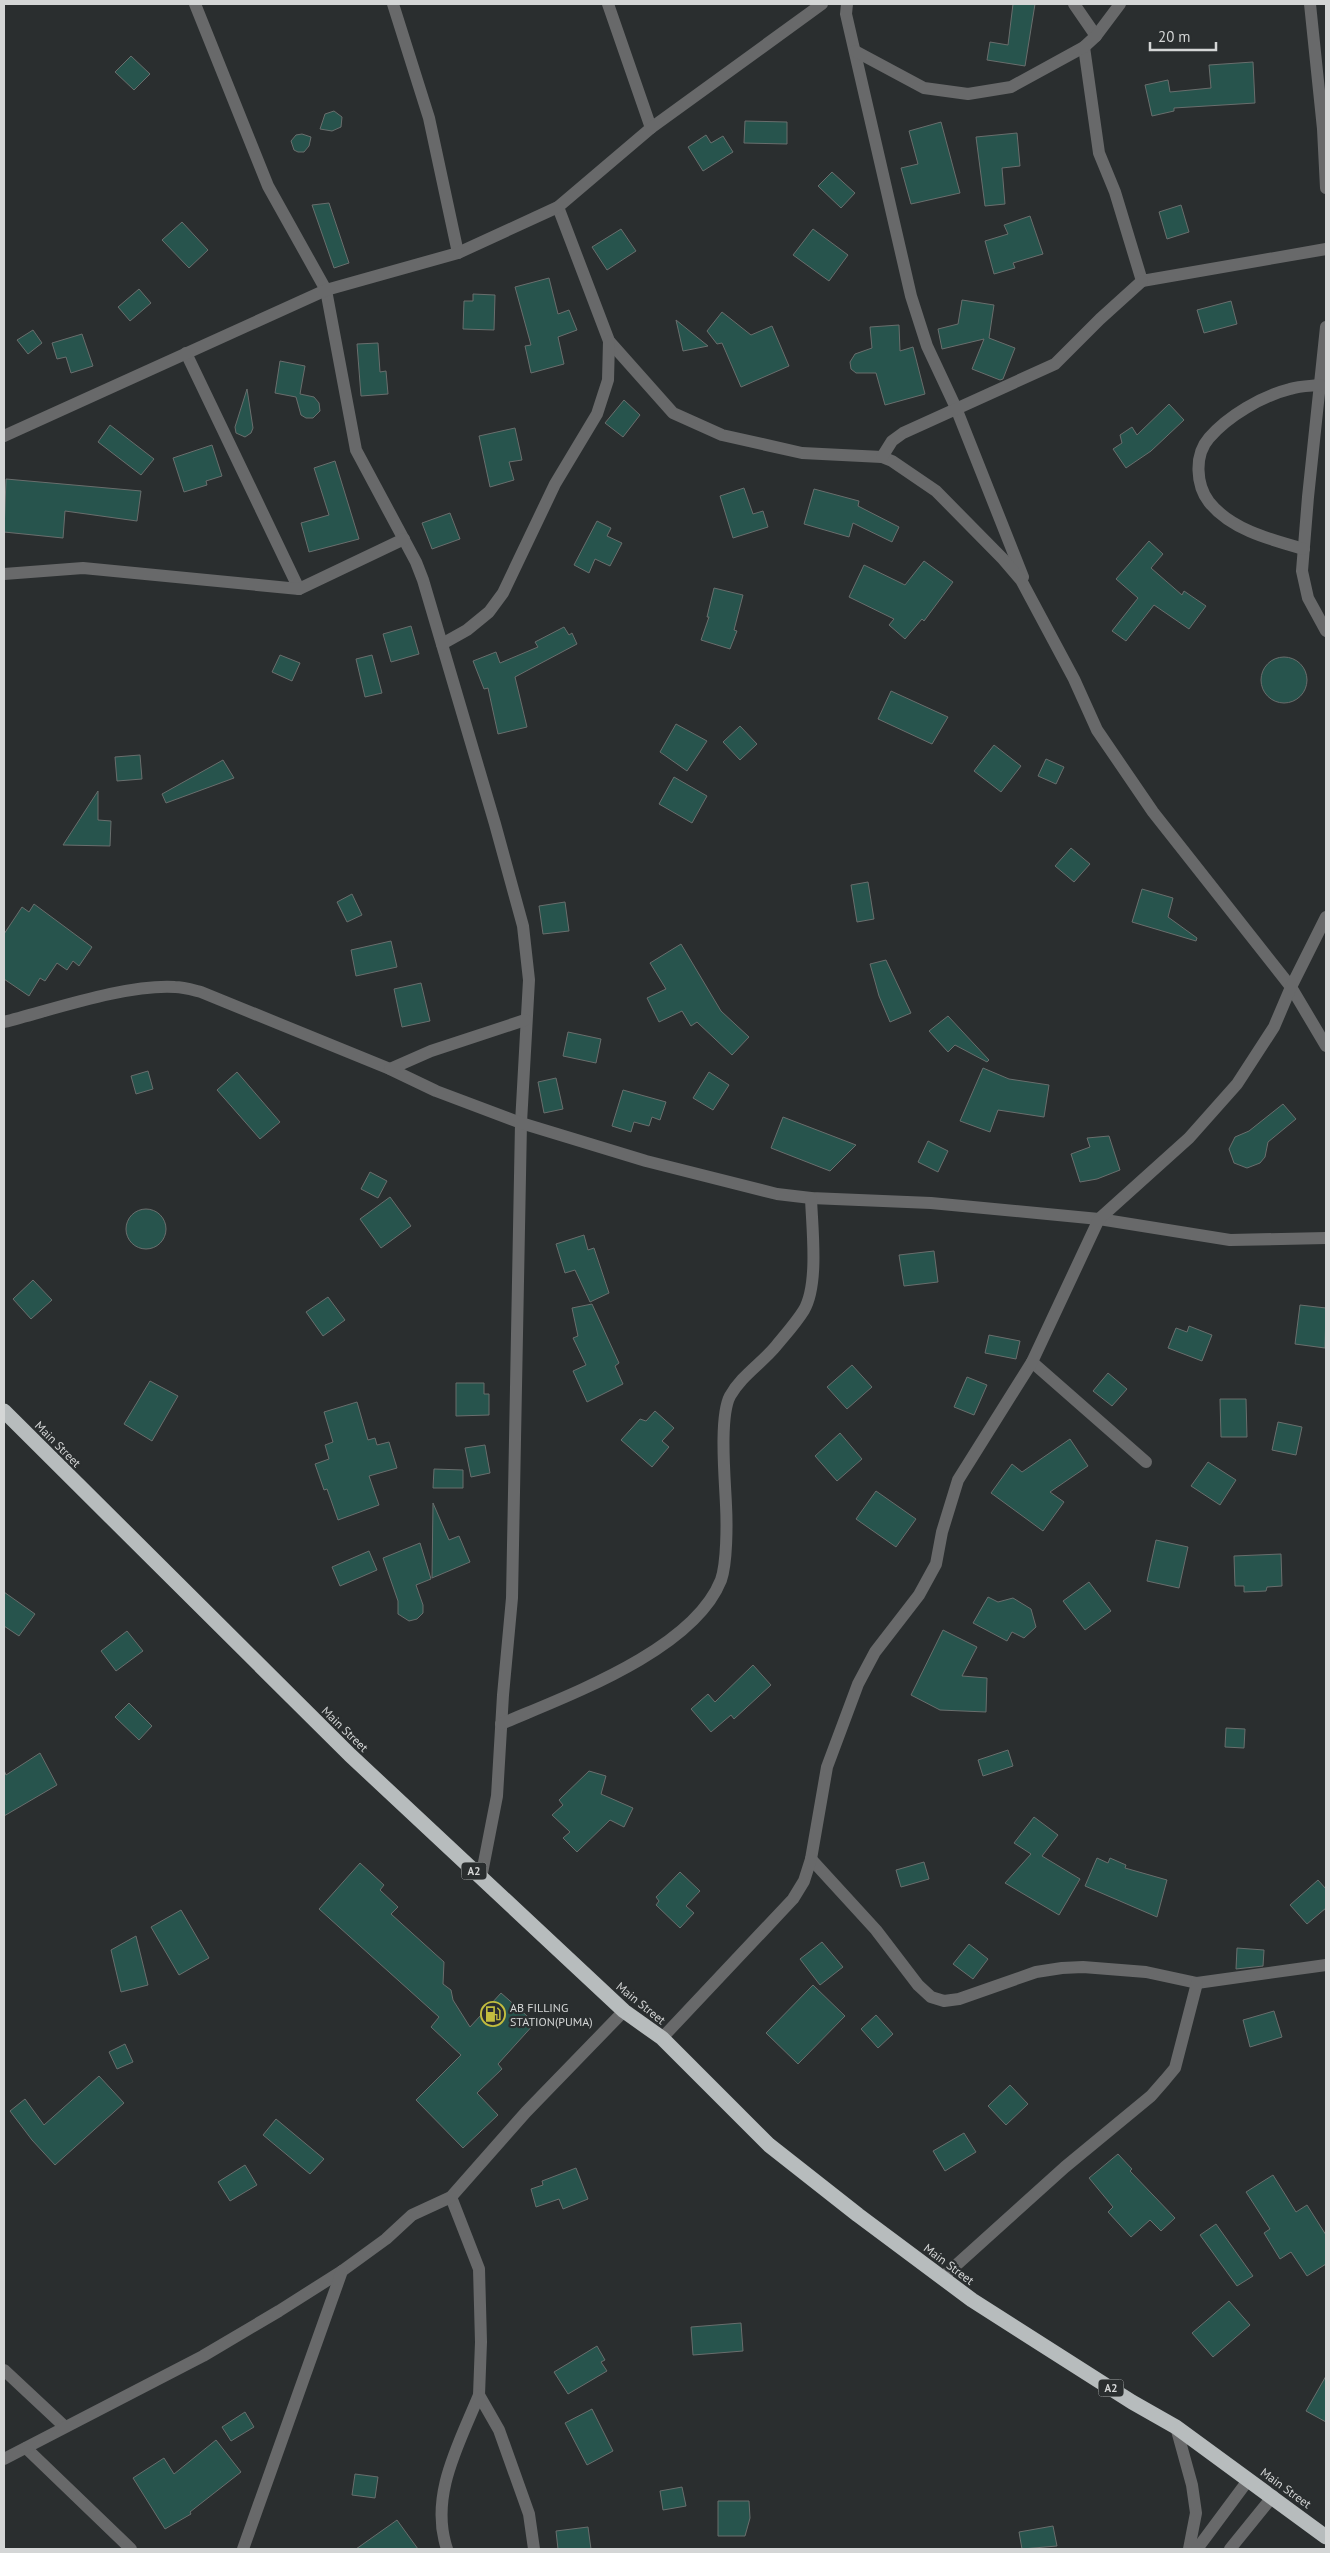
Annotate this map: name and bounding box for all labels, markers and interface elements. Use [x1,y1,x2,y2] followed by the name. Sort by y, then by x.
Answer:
[1150,20,1216,52] scale bar
[1158,27,1191,46] text: 20 m
[32,1418,84,1470] street label: Main Street
[319,1703,371,1755] street label: Main Street
[462,1862,486,1880] road number: A2
[613,1979,669,2027] street label: Main Street
[510,2000,593,2029] place label: AB FILLING STATION(PUMA)
[480,2001,506,2027] fuel station icon: AB FILLING STATION(PUMA)
[921,2240,977,2288] street label: Main Street
[1098,2380,1124,2396] road number: A2
[1258,2465,1314,2511] street label: Main Street

